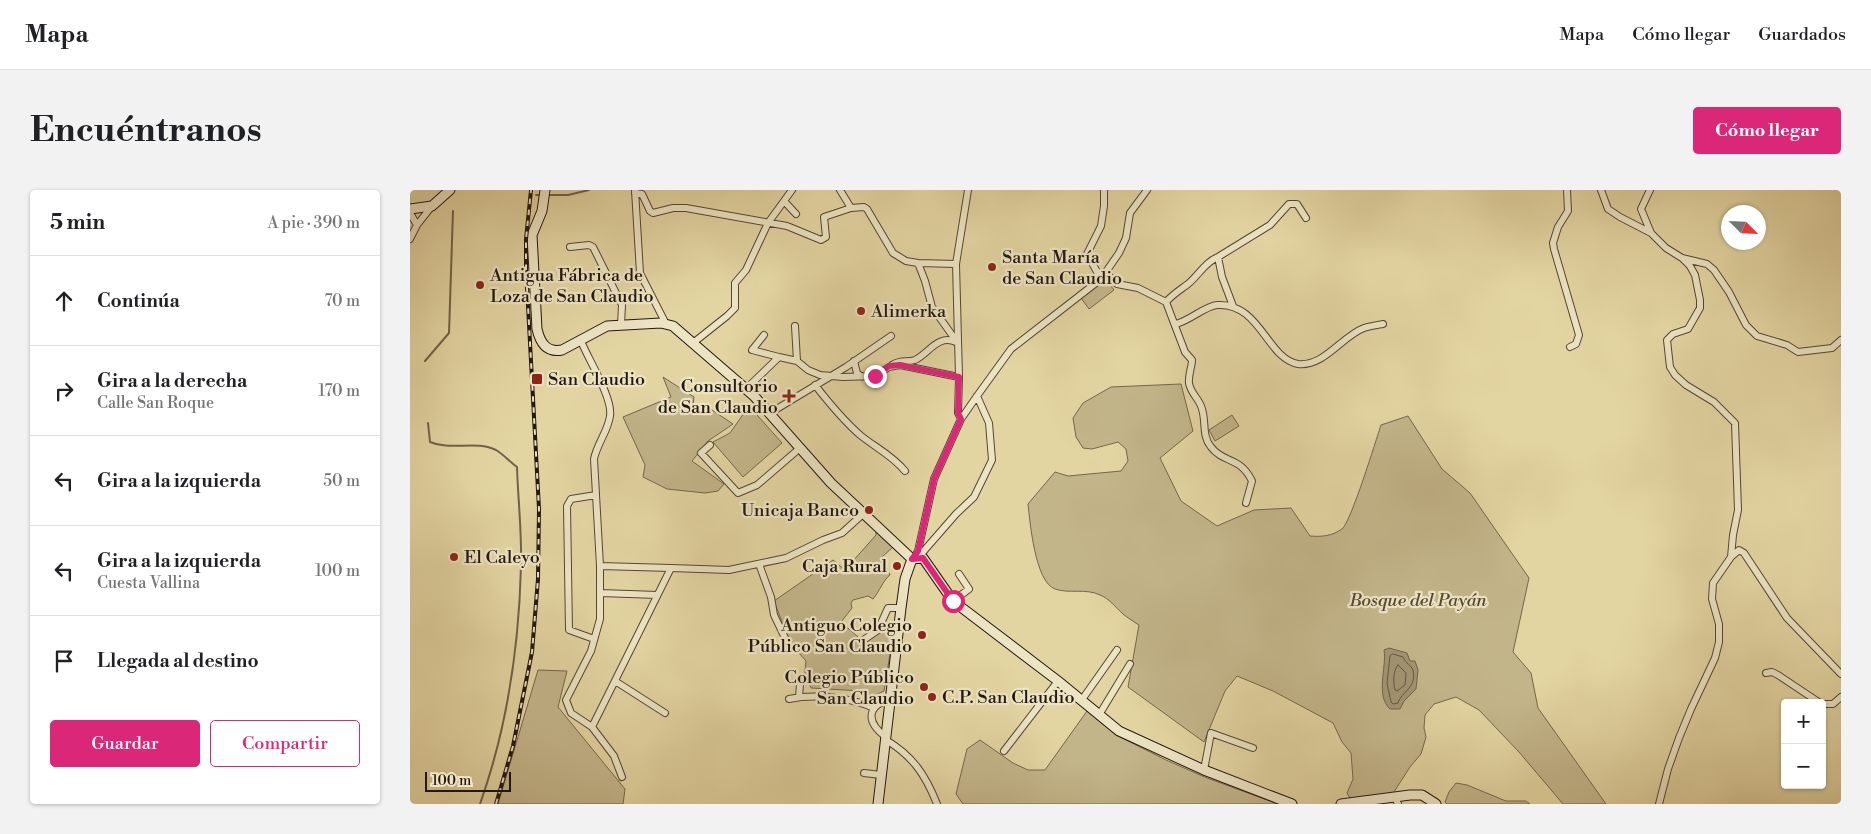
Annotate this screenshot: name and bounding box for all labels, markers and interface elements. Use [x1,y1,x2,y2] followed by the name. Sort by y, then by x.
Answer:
[25,20,88,50] text: Mapa
[1560,23,1604,46] text: Mapa
[1632,23,1730,46] text: Cómo llegar
[1758,23,1846,46] text: Guardados
[1693,107,1841,154] button: Cómo llegar
[30,109,262,152] text: Encuéntranos
[1721,205,1766,250] north arrow
[50,210,105,236] text: 5 min
[267,213,360,233] text: A pie · 390 m
[1002,246,1122,290] place label: Santa María de San Claudio
[986,261,998,273] marker: Santa María de San Claudio
[489,264,654,308] place label: Antigua Fábrica de Loza de San Claudio
[474,279,486,291] marker: Antigua Fábrica de Loza de San Claudio
[50,287,78,315] icon: ahead
[97,289,180,313] text: Continúa
[324,291,360,311] text: 70 m
[870,300,947,323] place label: Alimerka
[855,305,867,317] marker: Alimerka
[864,365,887,388] route end
[548,368,645,391] place label: San Claudio
[97,369,247,393] text: Gira a la derecha
[530,372,544,386] marker: San Claudio
[658,375,778,419] place label: Consultorio de San Claudio
[50,377,78,405] icon: right
[318,381,360,401] text: 170 m
[782,389,796,403] marker: Consultorio de San Claudio
[97,393,214,413] text: Calle San Roque
[50,467,78,495] icon: left
[97,469,261,493] text: Gira a la izquierda
[323,471,360,491] text: 50 m
[741,499,859,522] place label: Unicaja Banco
[863,504,875,516] marker: Unicaja Banco
[464,546,540,569] place label: El Caleyo
[97,549,261,573] text: Gira a la izquierda
[448,551,460,563] marker: El Caleyo
[802,555,888,578] place label: Caja Rural
[50,557,78,585] icon: left
[891,560,903,572] marker: Caja Rural
[315,561,360,581] text: 100 m
[97,573,200,593] text: Cuesta Vallina
[1348,589,1488,612] park label: Bosque del Payán
[942,590,965,613] route start
[748,614,912,658] place label: Antiguo Colegio Público San Claudio
[916,629,928,641] marker: Antiguo Colegio Público San Claudio
[50,647,78,675] icon: arrive
[97,649,259,673] text: Llegada al destino
[785,666,914,710] place label: Colegio Público San Claudio
[918,681,930,693] marker: Colegio Público San Claudio
[942,686,1075,709] place label: C.P. San Claudio
[926,691,938,703] marker: C.P. San Claudio
[1781,699,1826,789] map controls
[1781,699,1826,744] button: +
[50,720,200,767] button: Guardar
[210,720,360,767] button: Compartir
[1781,744,1826,789] button: −
[425,769,511,792] scale bar
[432,772,471,790] text: 100 m

